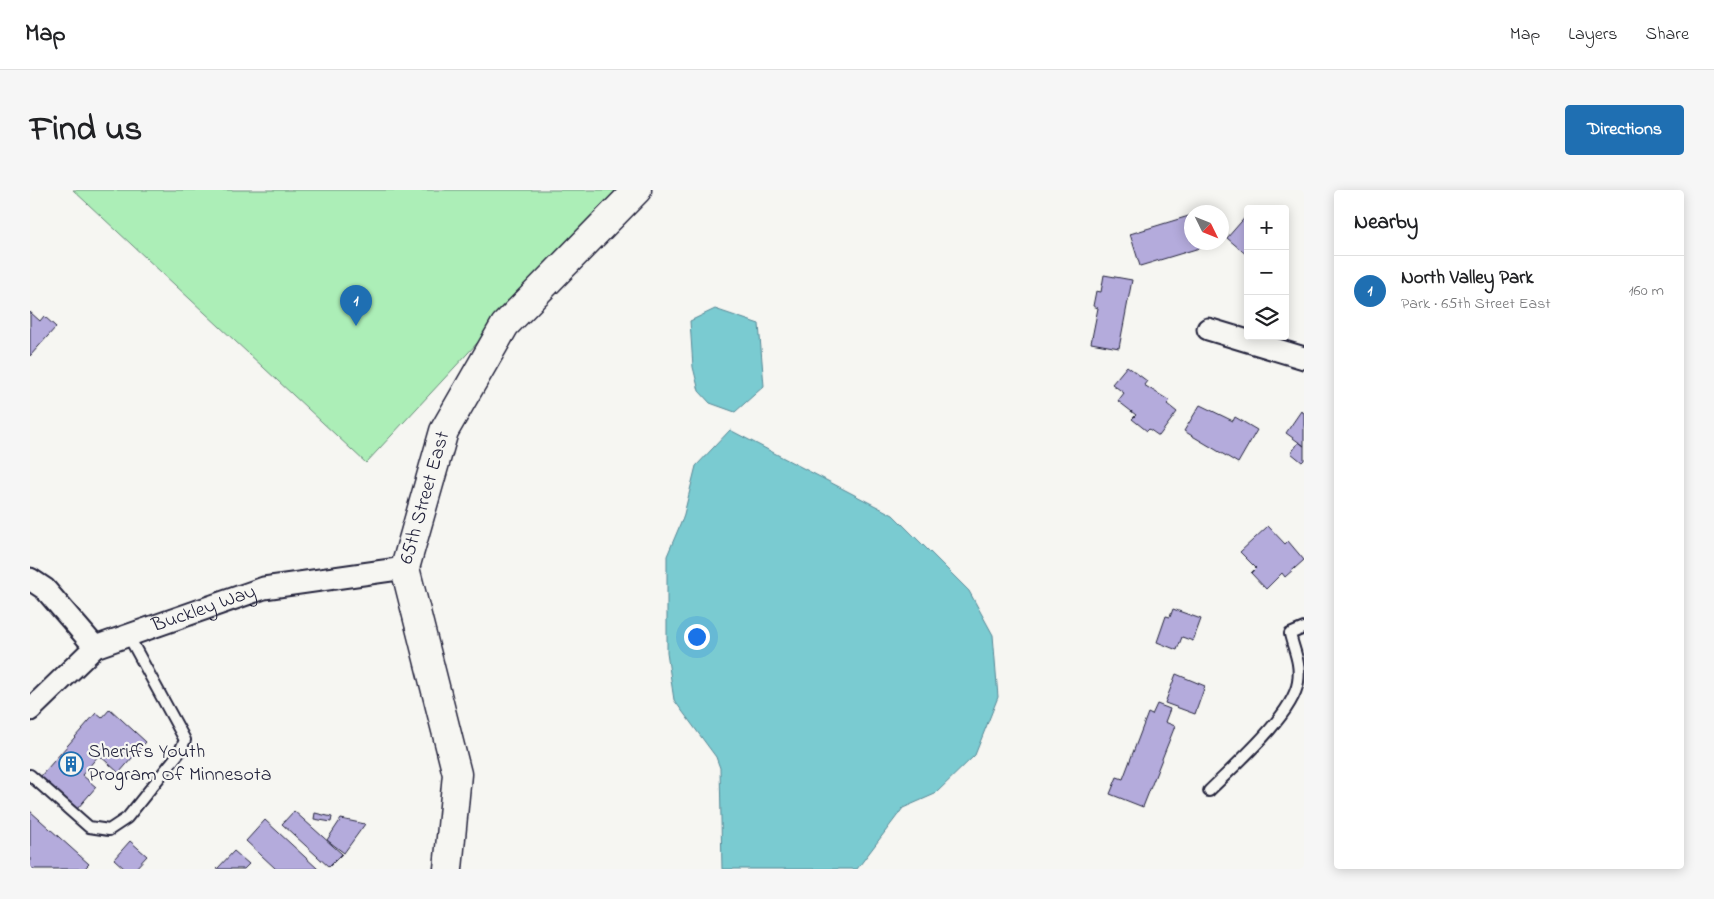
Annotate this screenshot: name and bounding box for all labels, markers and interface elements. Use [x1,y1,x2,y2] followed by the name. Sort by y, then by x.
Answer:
[25,17,66,52] text: Map
[1510,22,1540,48] text: Map
[1568,22,1618,48] text: Layers
[1646,22,1689,48] text: Share
[30,105,142,156] text: Find us
[1565,105,1684,155] button: Directions
[1184,205,1229,250] north arrow
[1244,205,1289,340] map controls
[1244,205,1289,250] button: +
[1354,208,1418,238] text: Nearby
[1244,250,1289,295] button: −
[1401,265,1534,292] text: North Valley Park
[1367,279,1373,303] text: 1
[1629,279,1664,303] text: 160 m
[340,285,372,326] pin: 1
[1401,292,1551,316] text: Park · 65th Street East
[1244,295,1289,340] button: layers
[392,428,458,567] street label: 65th Street East
[147,577,260,641] street label: Buckley Way
[684,624,710,650] your location
[88,738,271,791] place label: Sheriffs Youth Program Of Minnesota
[58,751,84,777] building icon: Sheriffs Youth Program Of Minnesota

